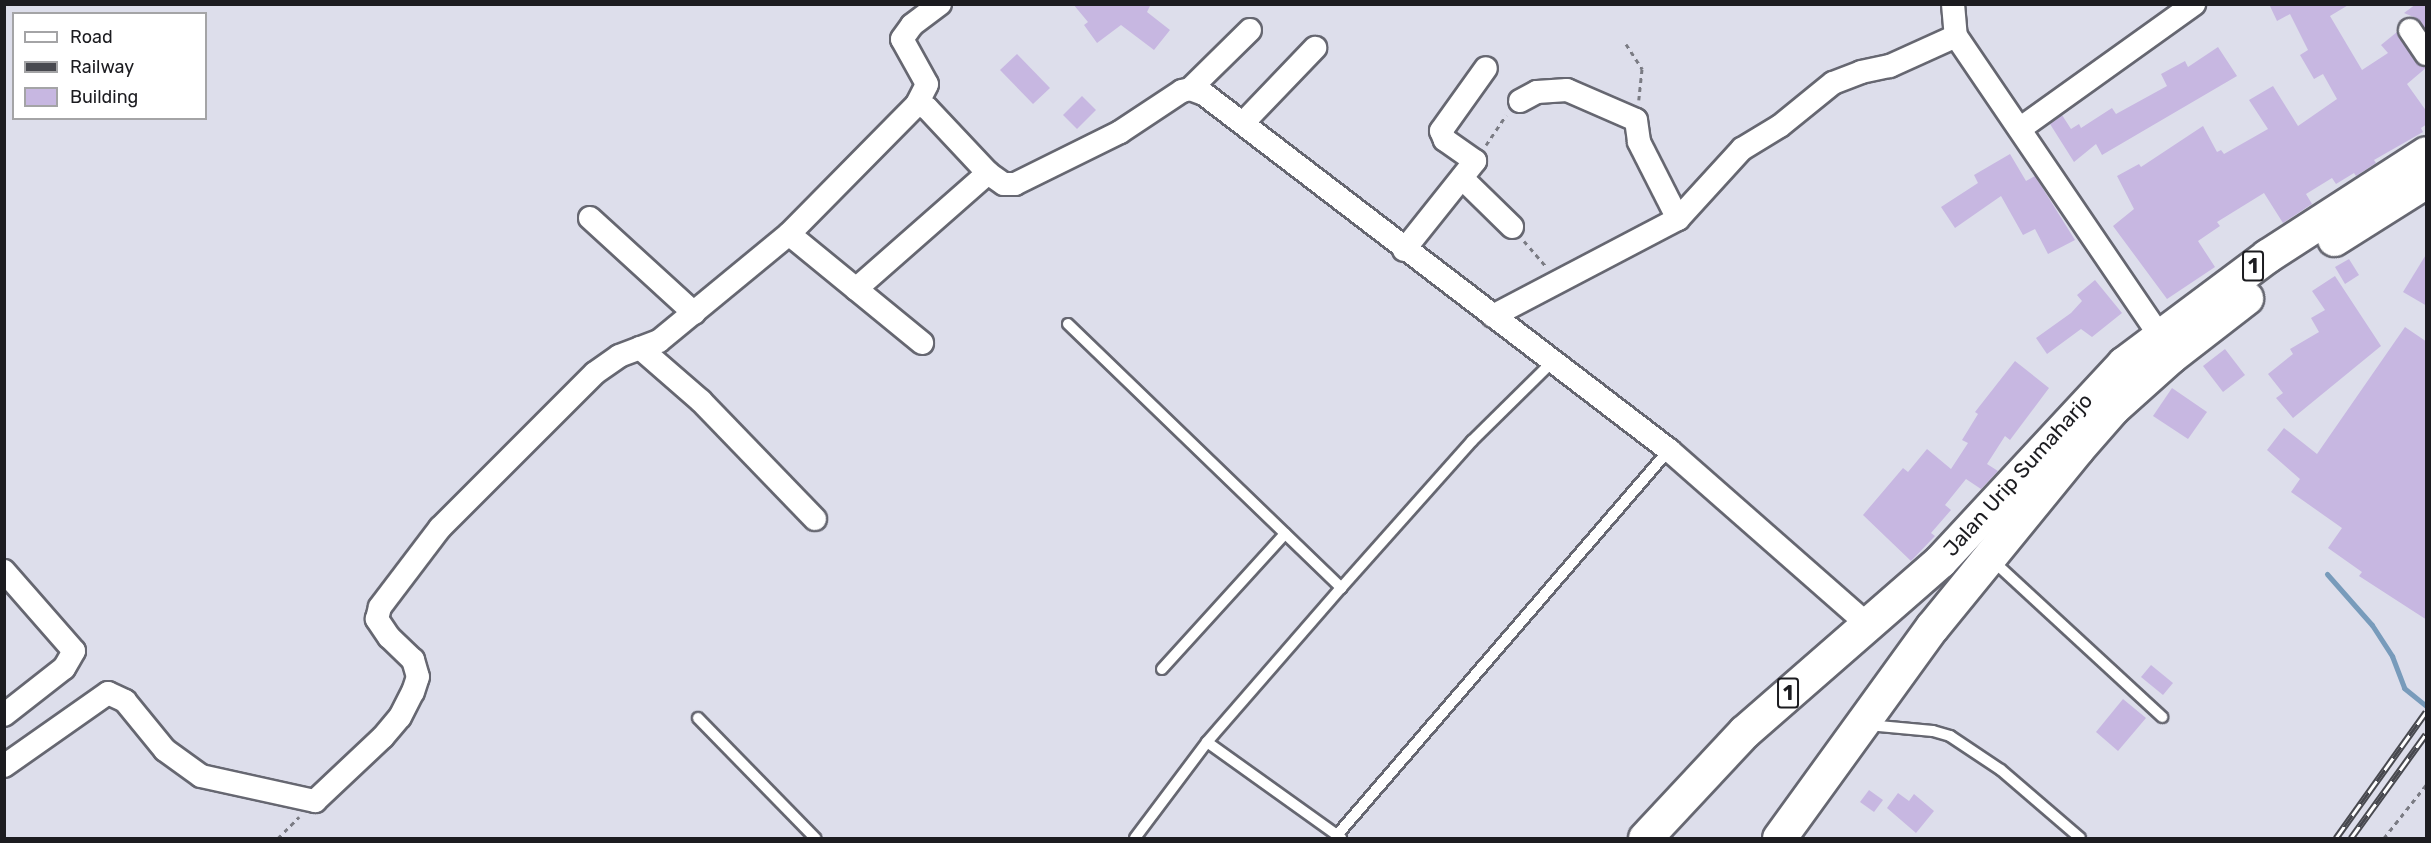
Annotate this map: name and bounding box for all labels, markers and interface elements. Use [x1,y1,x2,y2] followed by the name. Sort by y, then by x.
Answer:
[12,12,207,120] legend
[70,26,113,48] text: Road
[70,56,134,78] text: Railway
[70,86,138,108] text: Building
[2241,249,2265,283] road number: 1
[1938,388,2098,562] street label: Jalan Urip Sumaharjo
[1776,676,1800,710] road number: 1

